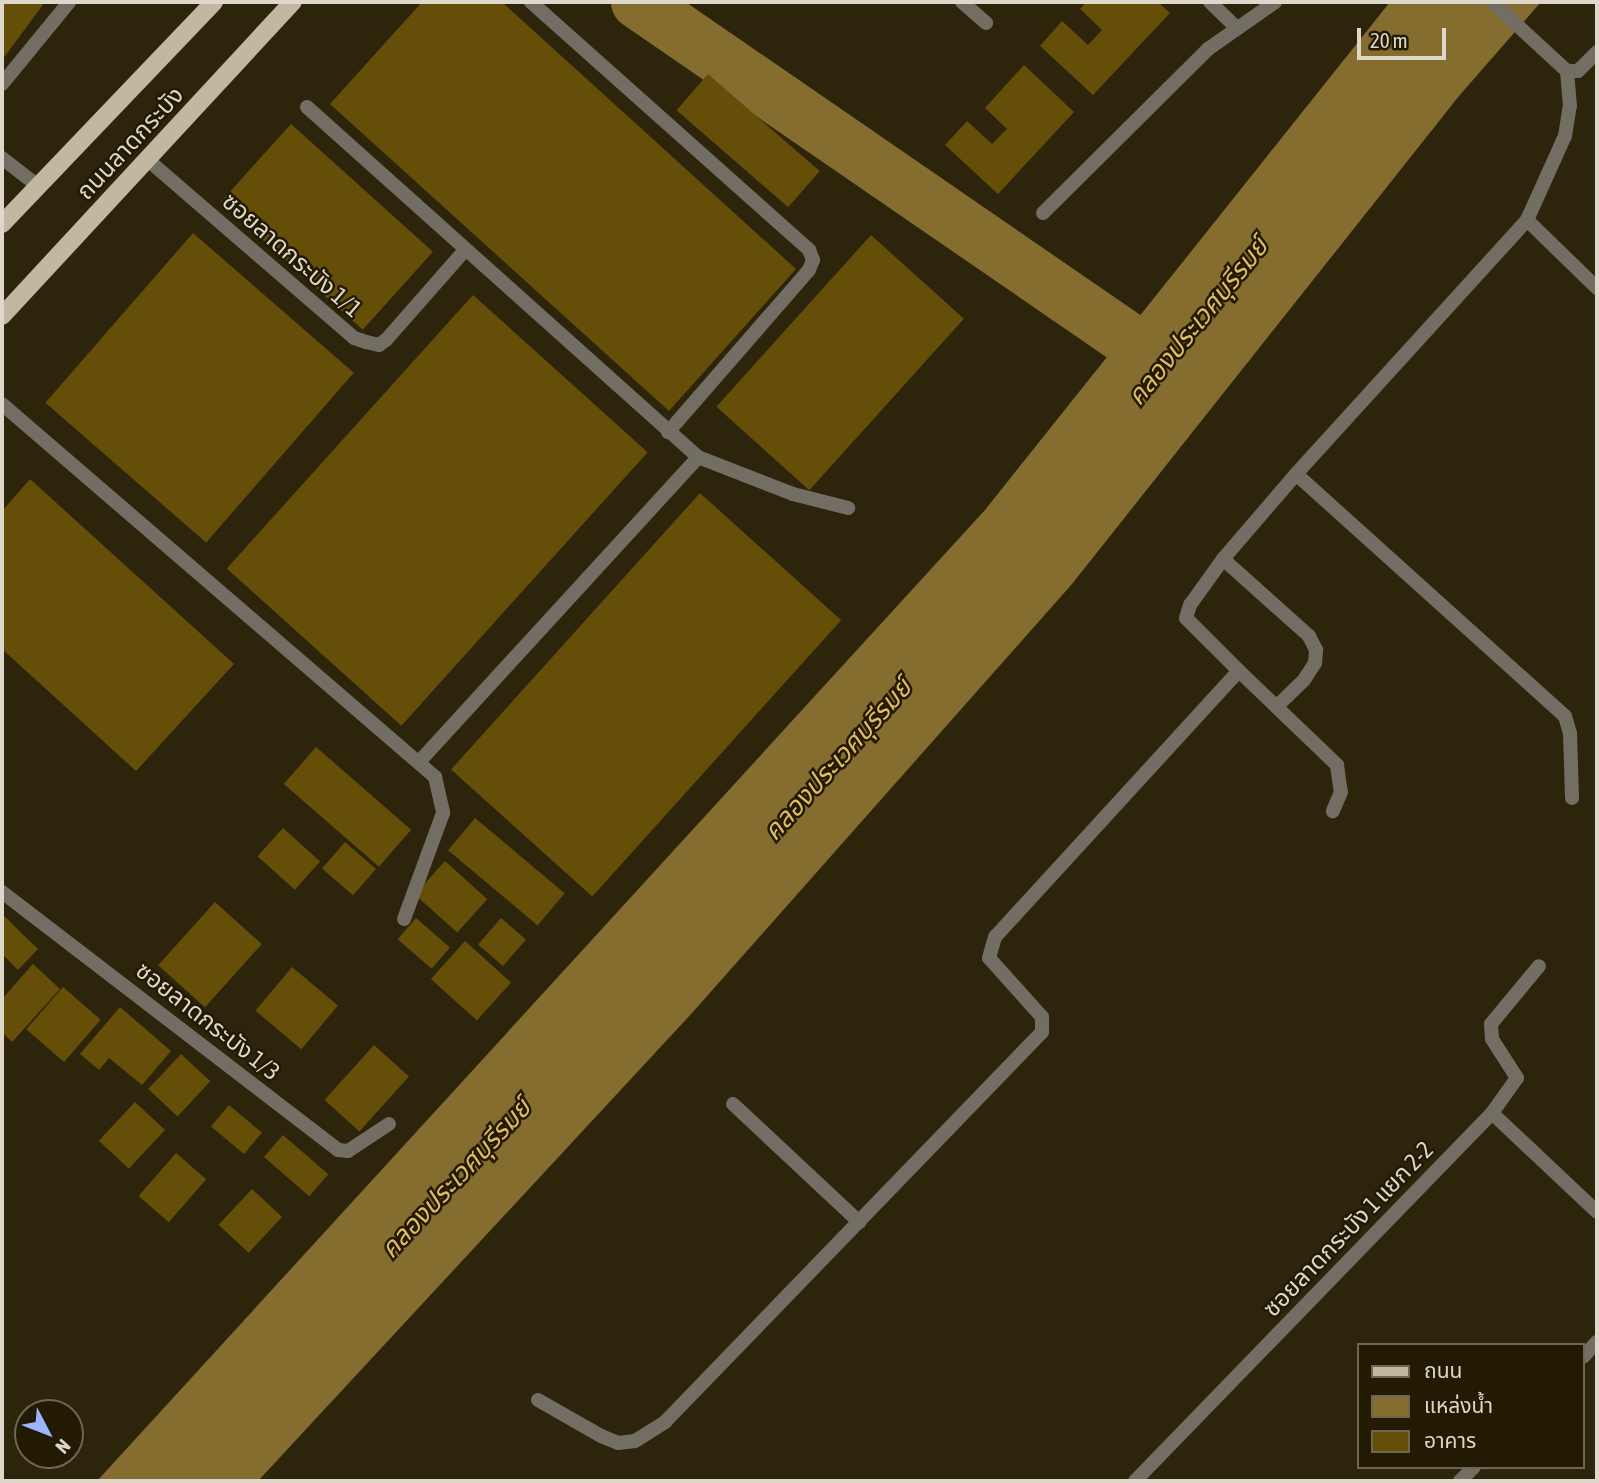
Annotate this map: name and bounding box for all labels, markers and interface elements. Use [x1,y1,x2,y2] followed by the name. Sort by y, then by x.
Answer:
[1361,14,1450,58] scale bar
[1370,28,1408,52] text: 20 m
[70,81,190,205] street label: ถนนลาดกระบัง
[216,187,368,323] street label: ซอยลาดกระบัง 1/1
[1121,232,1275,412] water label: คลองประเวศบุรีรมย์
[758,673,918,847] water label: คลองประเวศบุรีรมย์
[130,956,286,1086] street label: ซอยลาดกระบัง 1/3
[374,1093,538,1265] water label: คลองประเวศบุรีรมย์
[1257,1135,1439,1323] street label: ซอยลาดกระบัง 1 แยก 2-2
[1358,1343,1585,1469] legend
[1424,1358,1462,1382] text: ถนน
[1424,1393,1493,1417] text: แหล่งน้ำ
[14,1399,84,1469] north arrow
[1424,1428,1476,1452] text: อาคาร
[51,1435,75,1458] text: N

